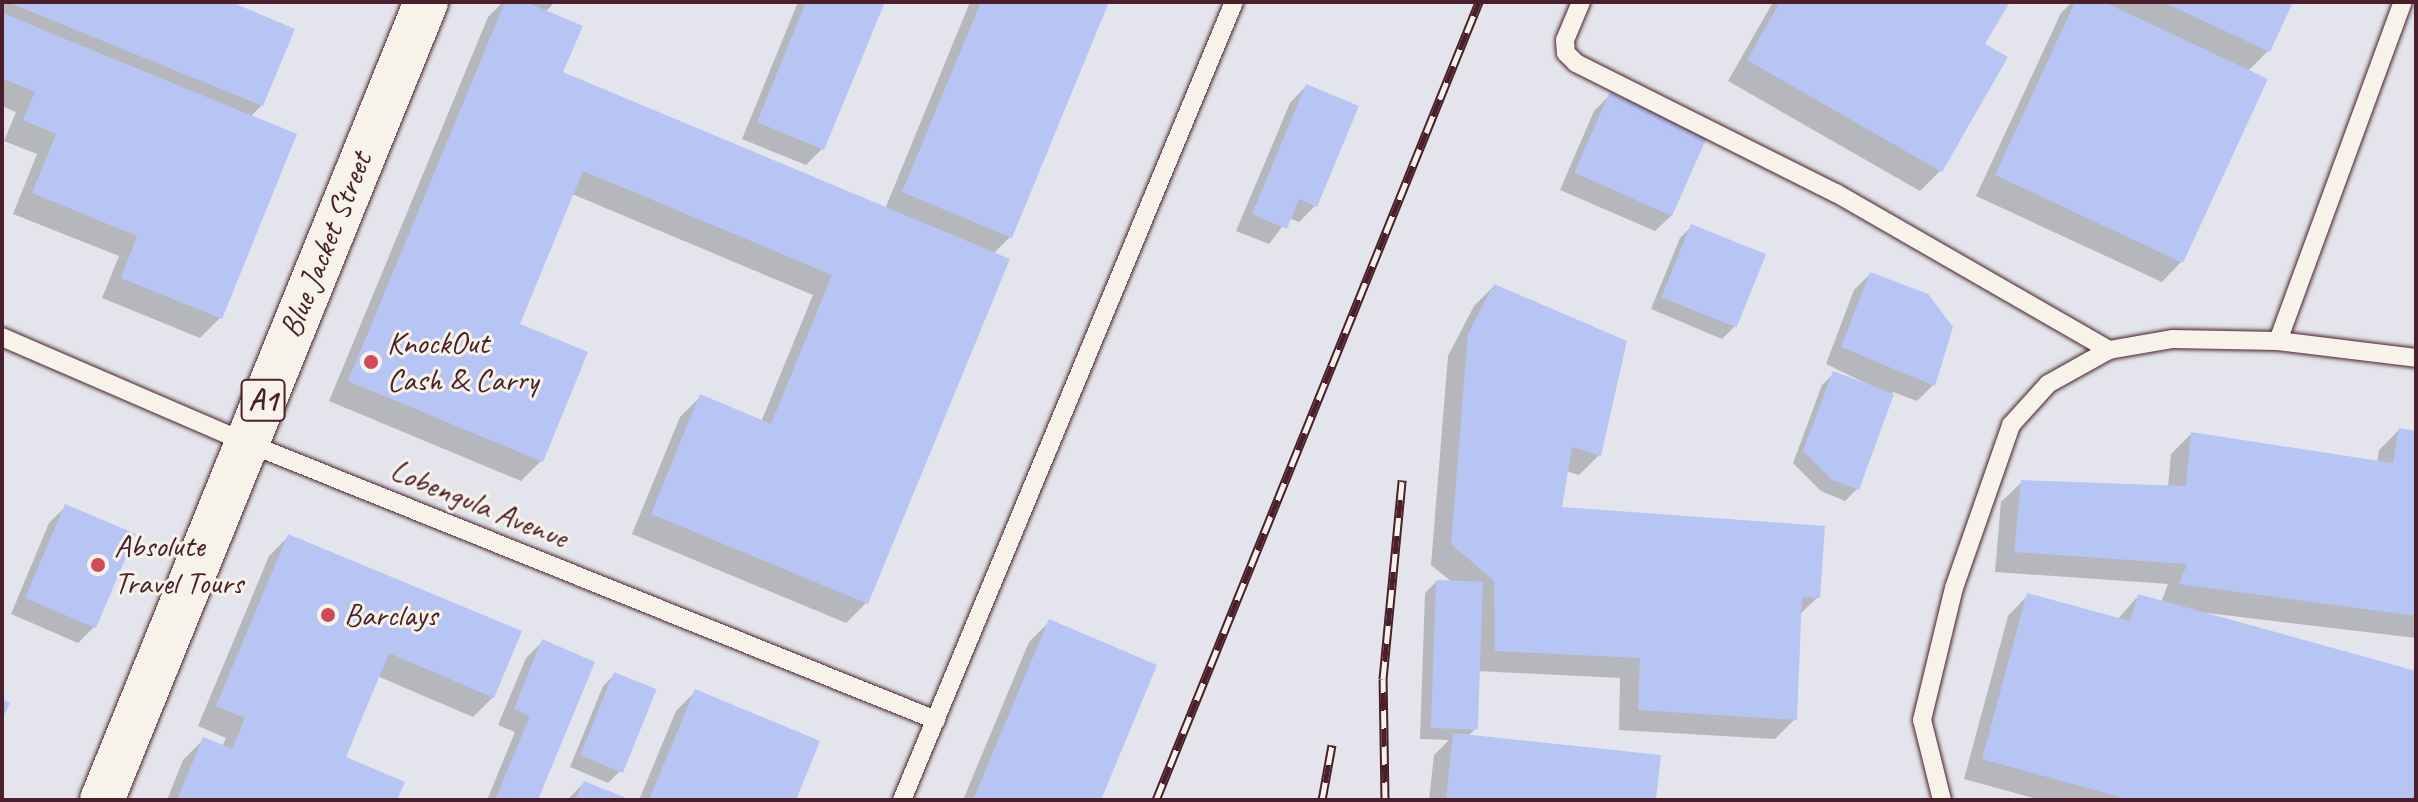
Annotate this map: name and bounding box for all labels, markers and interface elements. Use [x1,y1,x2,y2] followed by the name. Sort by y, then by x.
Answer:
[271,146,381,344] street label: Blue Jacket Street
[387,325,538,400] place label: KnockOut Cash & Carry
[362,353,380,371] marker: KnockOut Cash & Carry
[239,374,287,426] road number: A1
[385,451,573,557] street label: Lobengula Avenue
[114,528,243,603] place label: Absolute Travel Tours
[89,556,107,574] marker: Absolute Travel Tours
[344,596,437,634] place label: Barclays
[319,606,337,624] marker: Barclays

